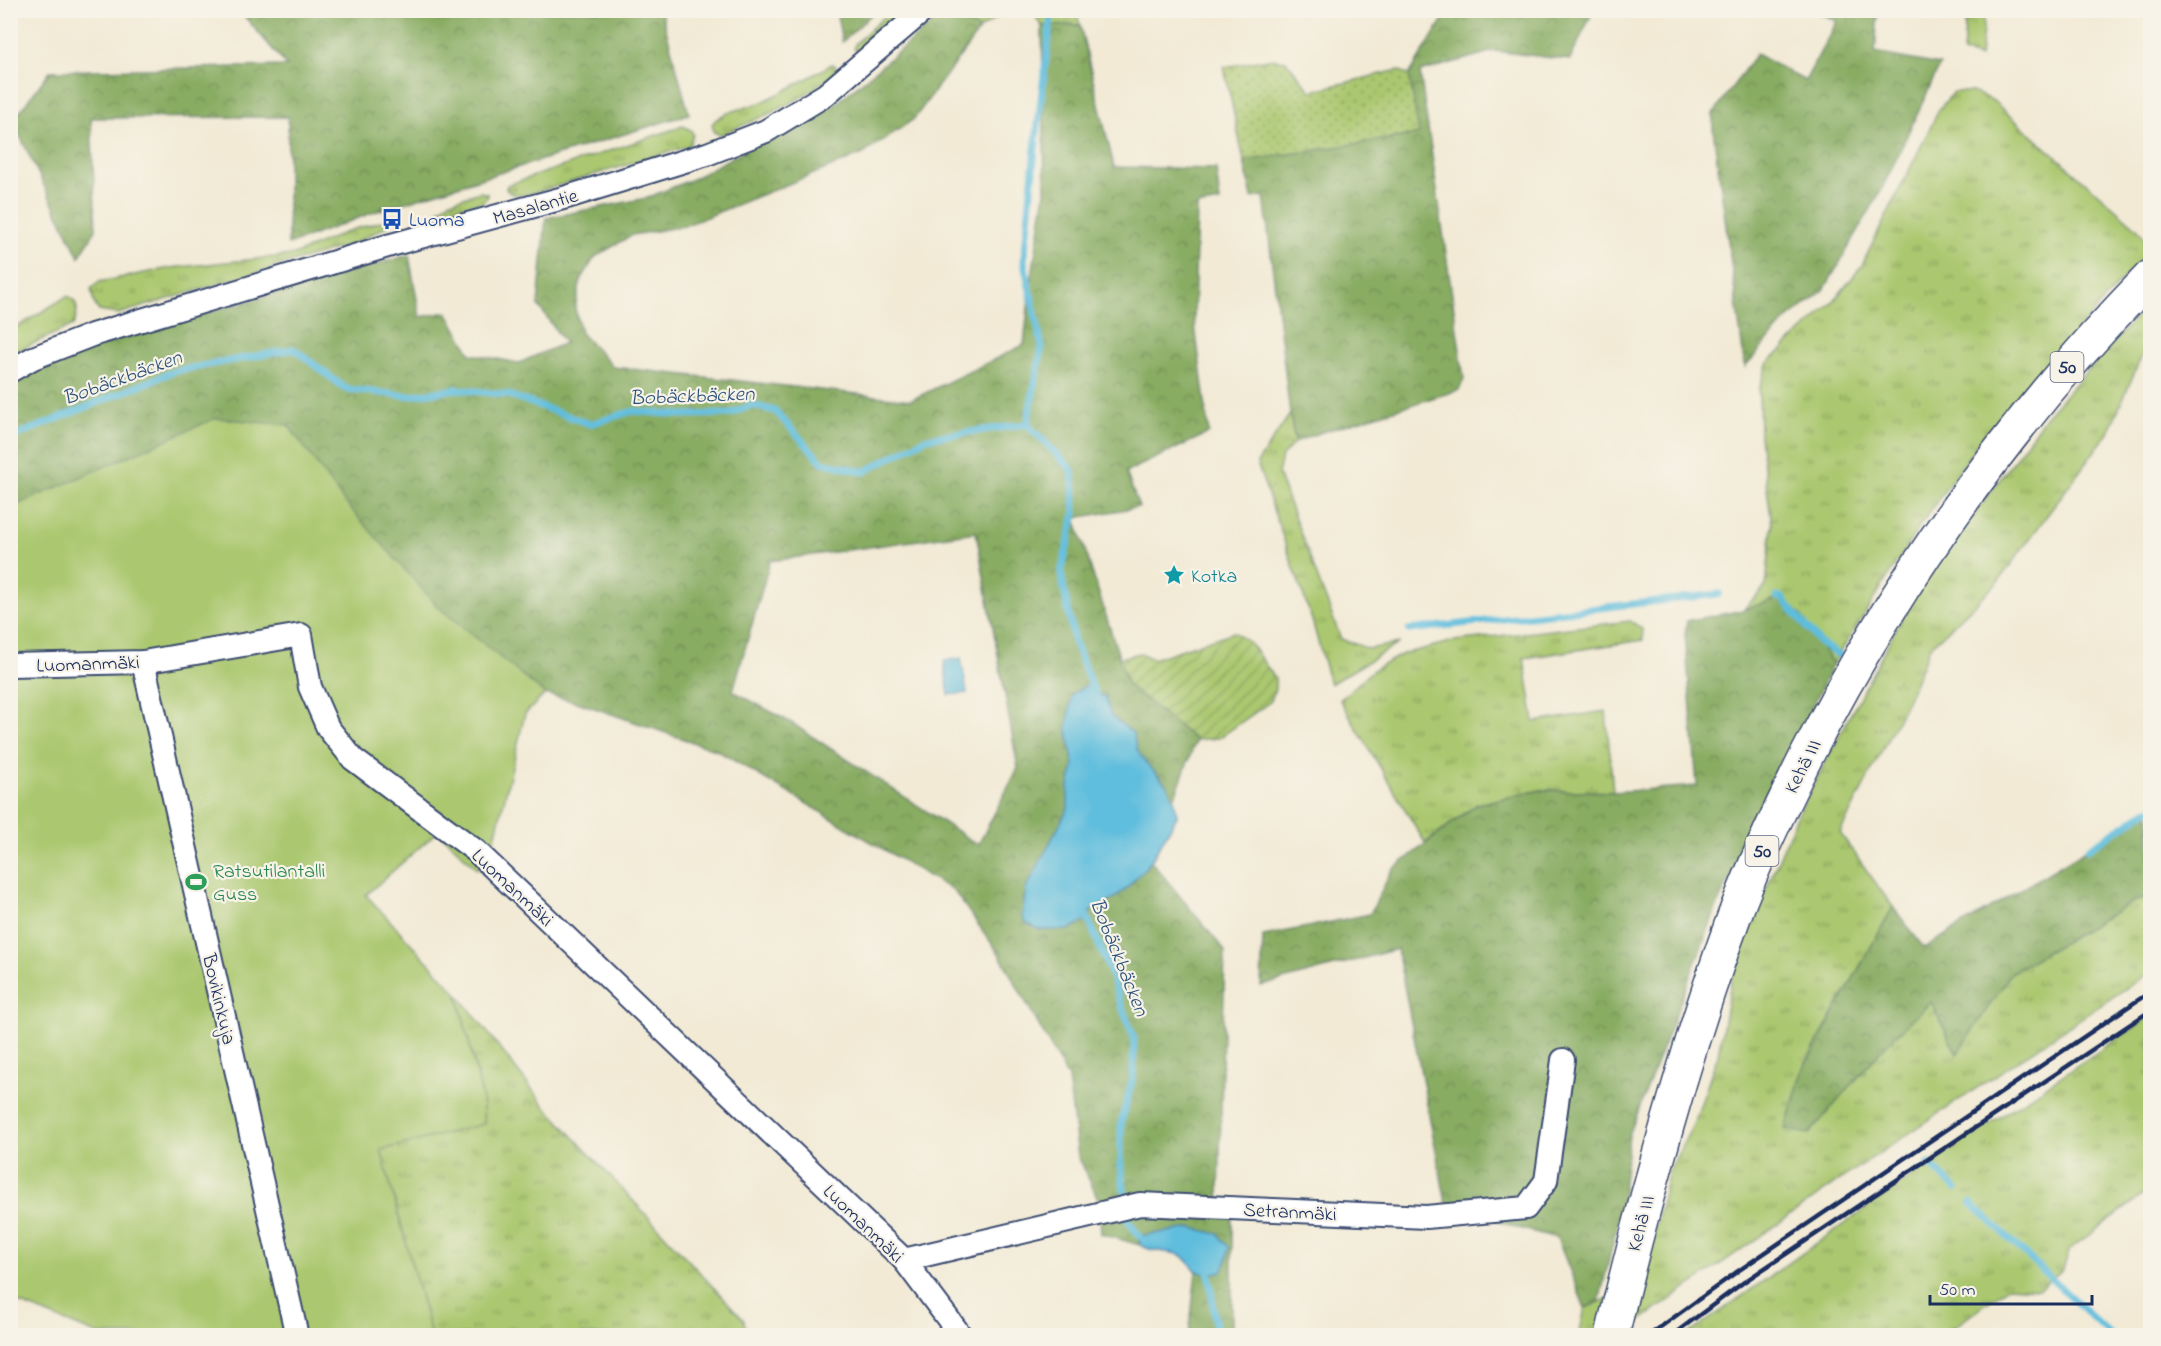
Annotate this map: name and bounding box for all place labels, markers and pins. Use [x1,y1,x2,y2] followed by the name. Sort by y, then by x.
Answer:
[380,207,404,231] bus stop icon: Luoma
[409,207,465,236] place label: Luoma
[1162,563,1186,587] place icon: Kotka
[1191,563,1237,592] place label: Kotka
[213,858,325,910] place label: Ratsutilantalli Guss
[184,870,208,894] sports icon: Ratsutilantalli Guss

